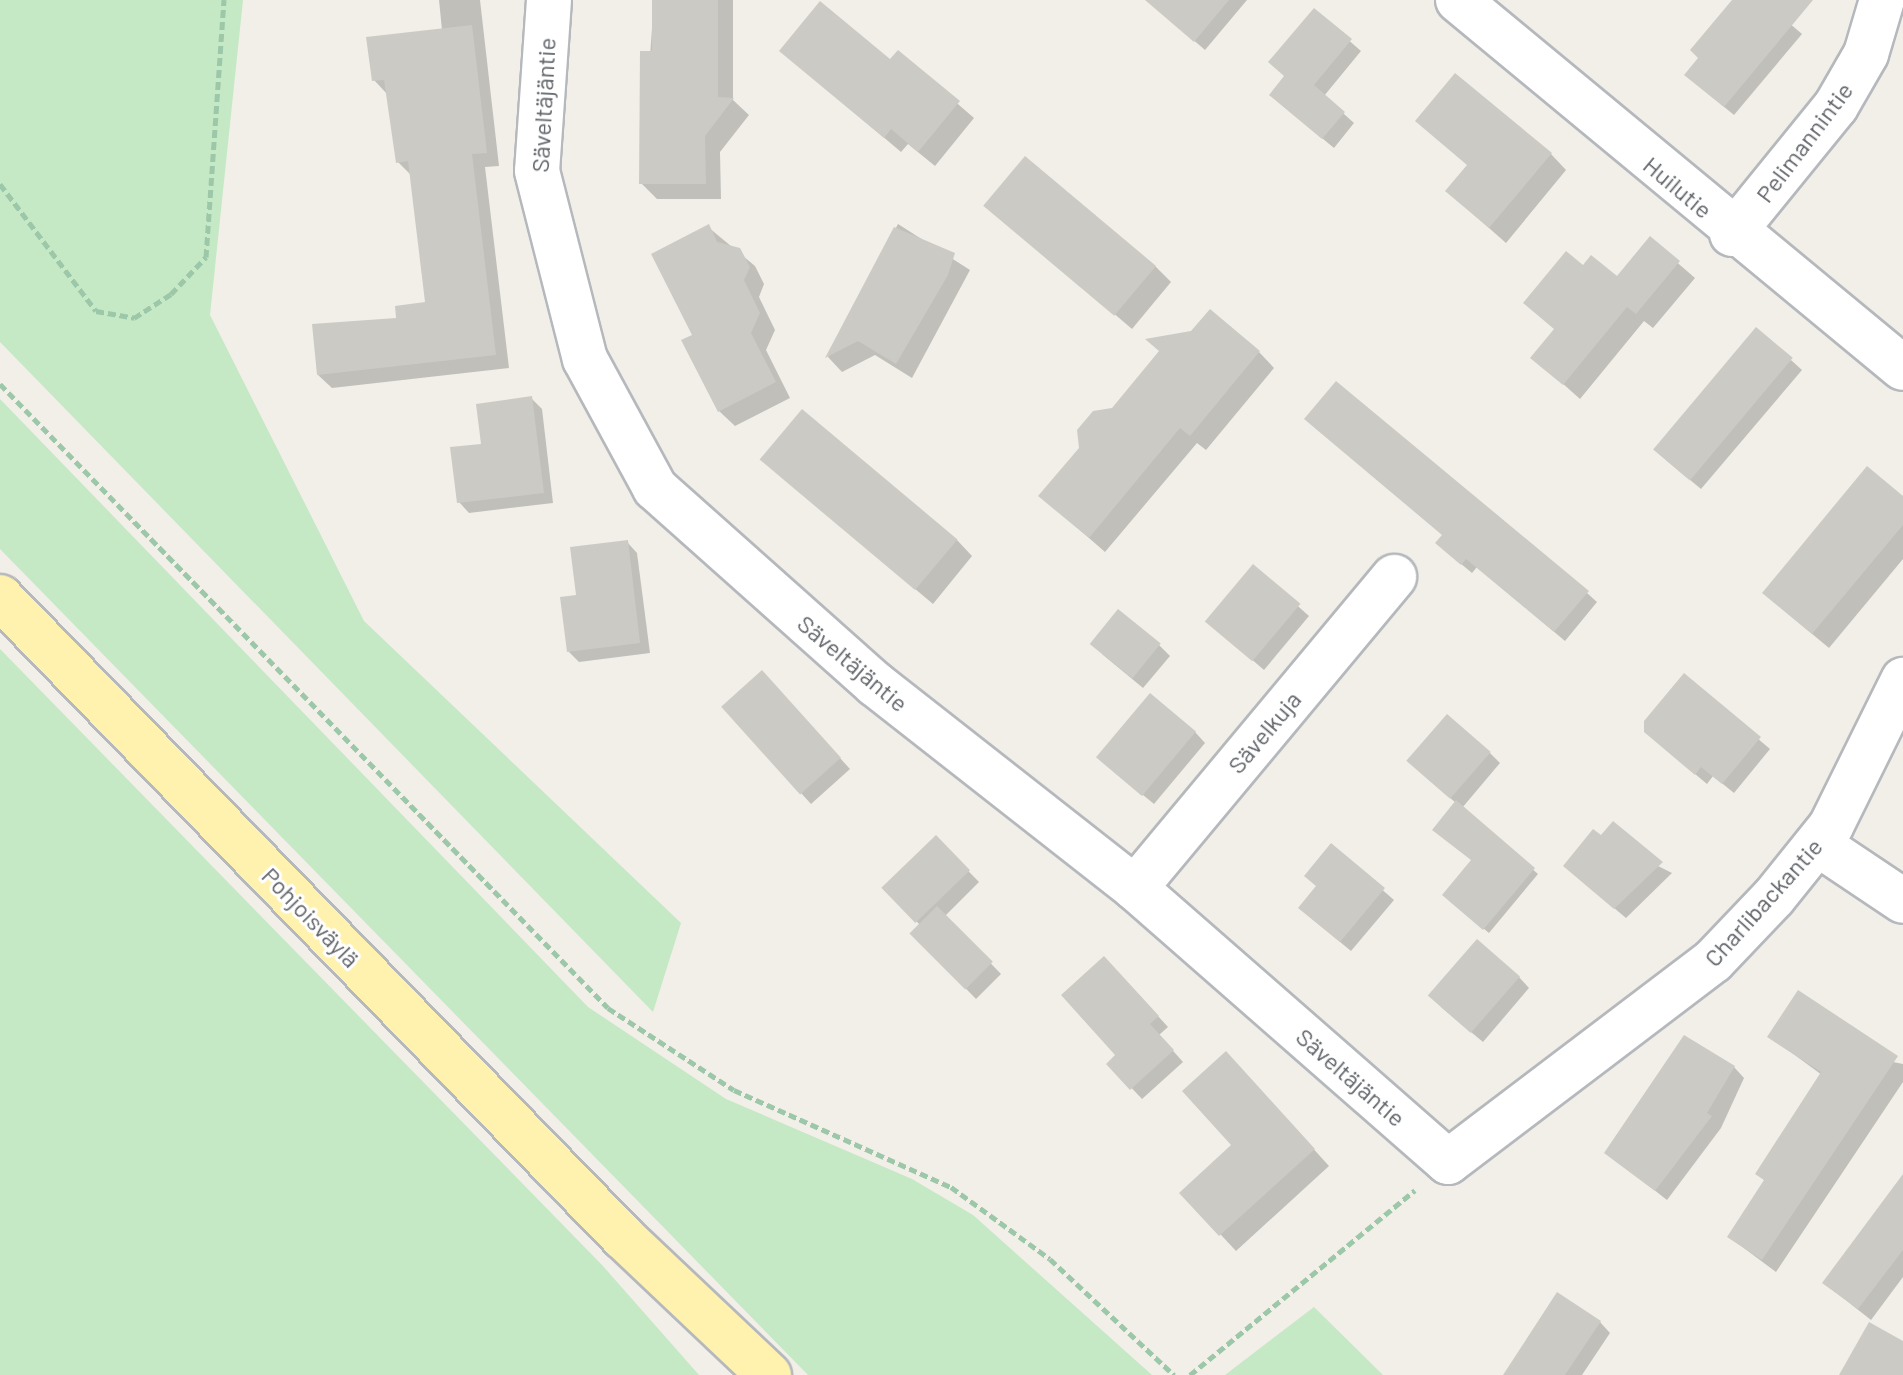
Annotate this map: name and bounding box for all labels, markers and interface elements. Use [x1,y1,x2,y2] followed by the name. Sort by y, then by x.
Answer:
[525,37,561,173] street label: Säveltäjäntie
[1750,76,1858,208] street label: Pelimannintie
[1638,150,1718,224] street label: Huilutie
[792,609,914,717] street label: Säveltäjäntie
[1221,685,1307,779] street label: Sävelkuja
[1698,832,1828,972] street label: Charlibackantie
[256,861,366,973] street label: Pohjoisväylä
[1291,1022,1411,1132] street label: Säveltäjäntie

